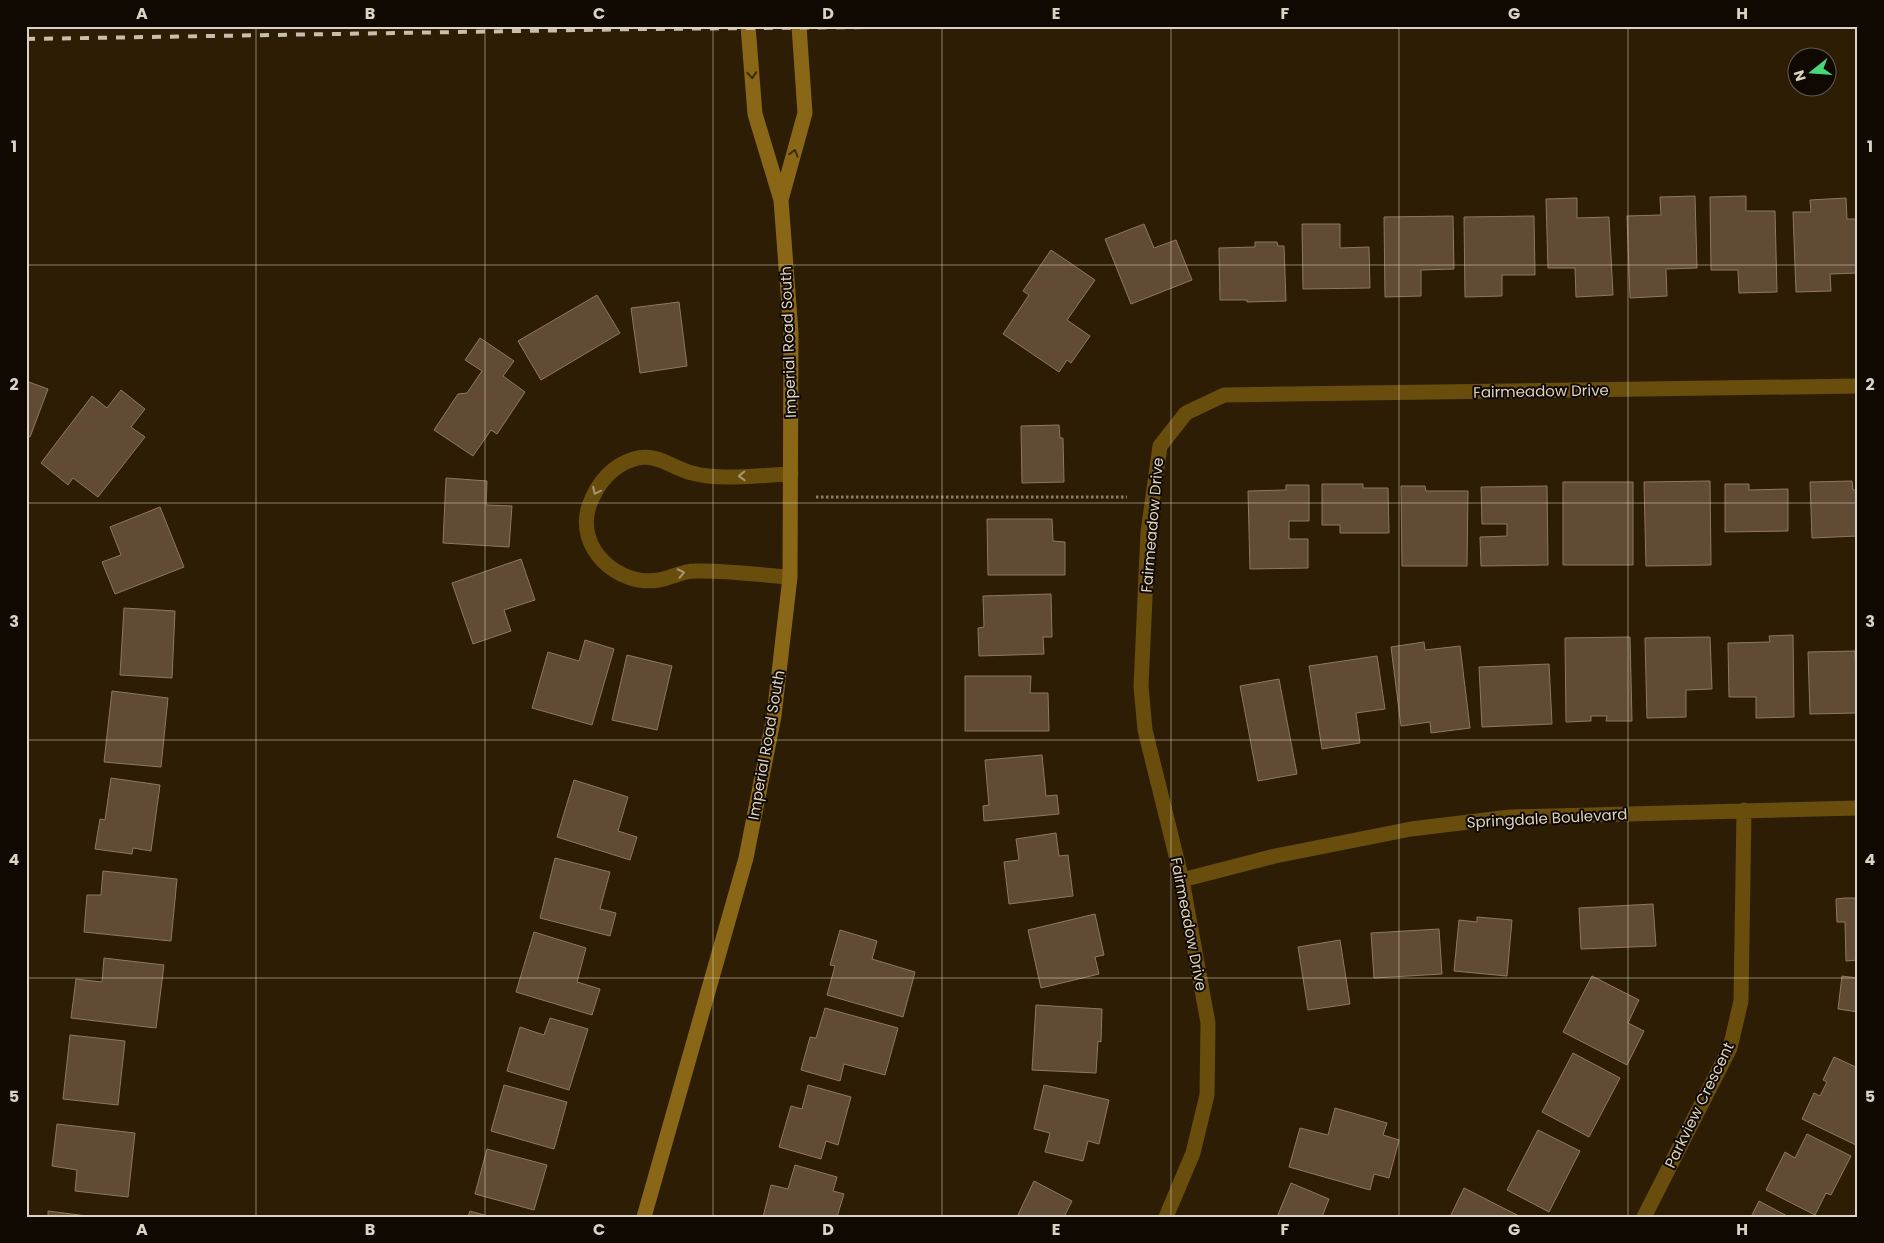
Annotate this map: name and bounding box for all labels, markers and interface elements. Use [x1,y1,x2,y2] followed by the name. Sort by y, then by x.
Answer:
[136,2,148,25] text: A
[365,2,375,25] text: B
[593,2,605,25] text: C
[822,2,834,25] text: D
[1052,2,1060,25] text: E
[1281,2,1290,25] text: F
[1508,2,1520,25] text: G
[1736,2,1748,25] text: H
[1786,48,1836,98] north arrow
[1788,68,1811,84] text: N
[746,71,757,79] one-way arrow
[11,135,17,158] text: 1
[1867,135,1873,158] text: 1
[788,148,799,157] one-way arrow
[775,266,801,418] street label: Imperial Road South
[9,373,19,396] text: 2
[1865,373,1875,396] text: 2
[1473,379,1609,403] street label: Fairmeadow Drive
[1136,457,1168,593] street label: Fairmeadow Drive
[738,470,746,481] one-way arrow
[592,486,602,495] one-way arrow
[677,569,686,579] one-way arrow
[9,610,19,633] text: 3
[1865,610,1875,633] text: 3
[742,668,790,822] street label: Imperial Road South
[1466,803,1628,833] street label: Springdale Boulevard
[9,848,20,871] text: 4
[1865,848,1876,871] text: 4
[1166,855,1212,993] street label: Fairmeadow Drive
[1659,1039,1739,1171] street label: Parkview Crescent
[9,1085,19,1108] text: 5
[1865,1085,1875,1108] text: 5
[136,1218,148,1241] text: A
[365,1218,375,1241] text: B
[593,1218,605,1241] text: C
[822,1218,834,1241] text: D
[1052,1218,1060,1241] text: E
[1281,1218,1290,1241] text: F
[1508,1218,1520,1241] text: G
[1736,1218,1748,1241] text: H

